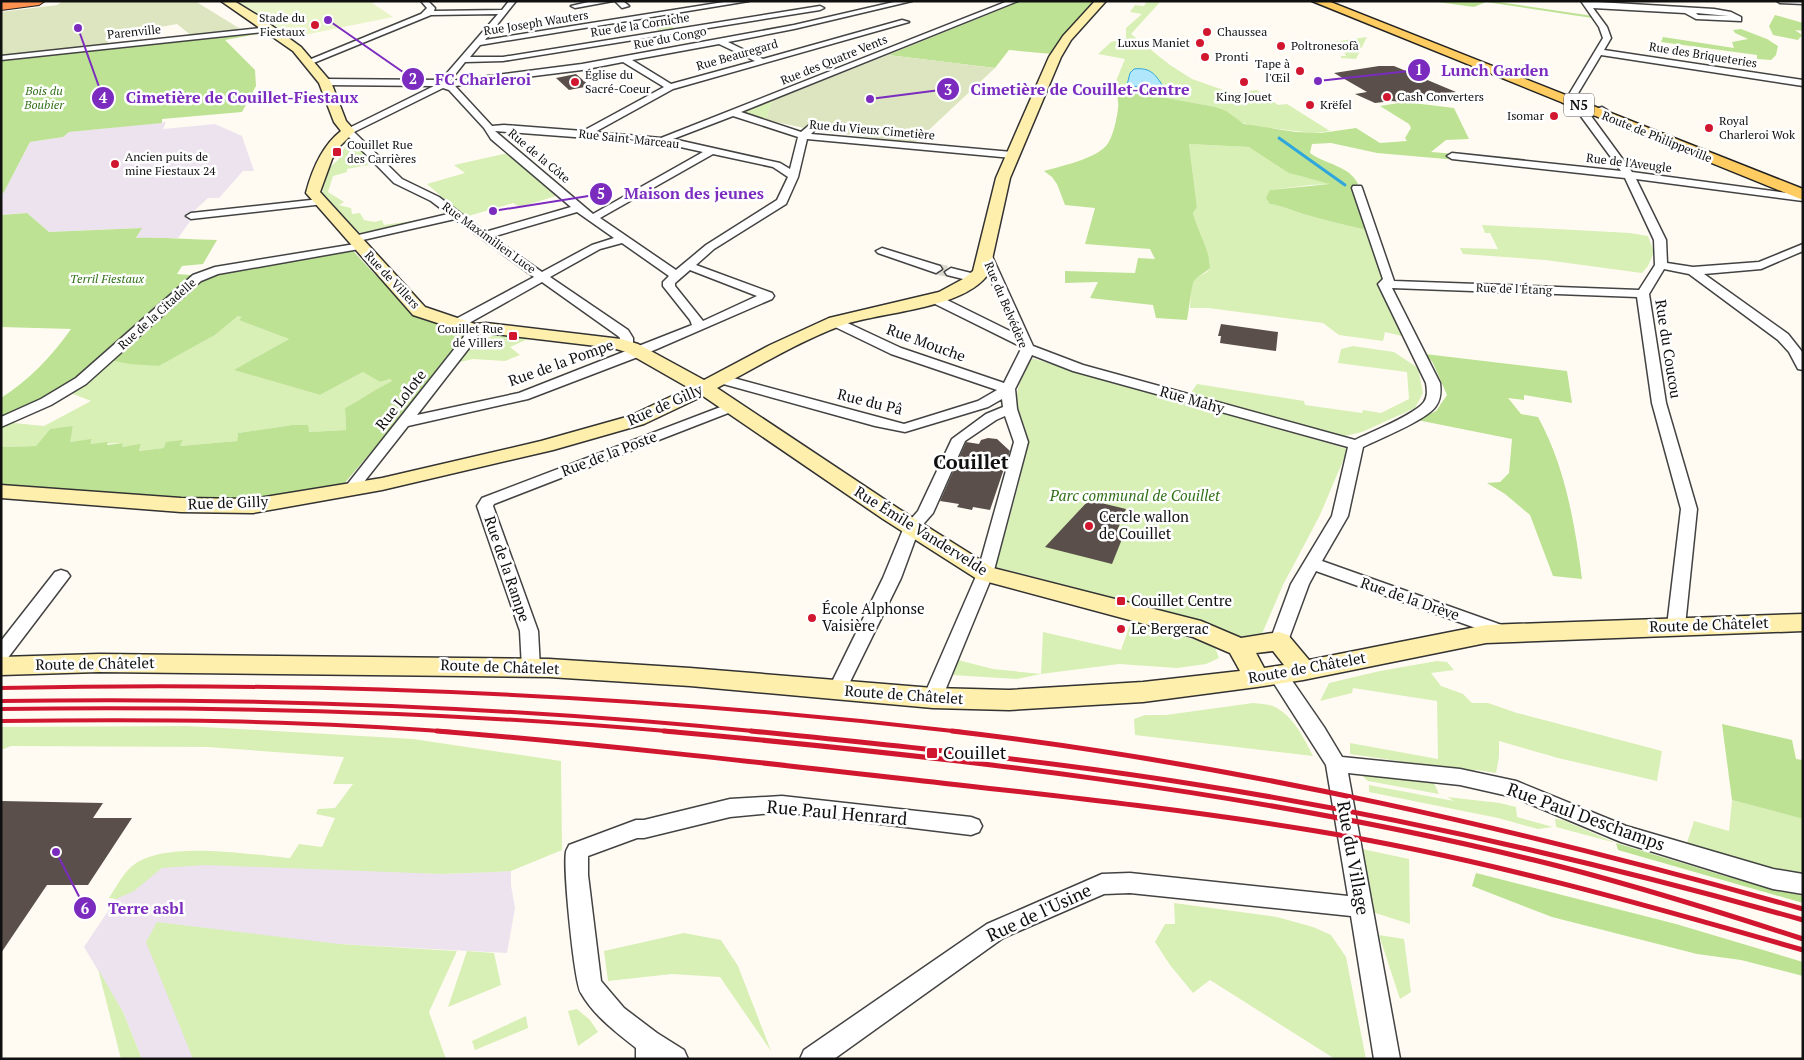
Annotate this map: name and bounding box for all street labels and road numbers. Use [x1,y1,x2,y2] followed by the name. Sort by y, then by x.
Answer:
[482,7,589,38] street label: Rue Joseph Wauters
[589,9,690,40] street label: Rue de la Corniche
[106,21,162,42] street label: Parenville
[632,23,708,52] street label: Rue du Congo
[778,31,889,88] street label: Rue des Quatre Vents
[694,36,780,73] street label: Rue Beauregard
[1648,39,1758,70] street label: Rue des Briqueteries
[1564,94,1594,116] road number: N5
[1600,108,1714,165] street label: Route de Philippeville
[809,117,935,142] street label: Rue du Vieux Cimetière
[505,125,573,186] street label: Rue de la Côte
[578,126,680,151] street label: Rue Saint-Marceau
[1585,150,1673,175] street label: Rue de l'Aveugle
[440,199,539,277] street label: Rue Maximilien Luce
[362,248,423,312] street label: Rue de Villers
[982,259,1031,350] street label: Rue du Belvédère
[115,275,199,352] street label: Rue de la Citadelle
[1476,280,1553,297] street label: Rue de l'Étang
[1651,298,1687,400] street label: Rue du Coucou
[884,319,969,366] street label: Rue Mouche
[505,334,616,390] street label: Rue de la Pompe
[370,365,430,434] street label: Rue Lolote
[624,378,706,430] street label: Rue de Gilly
[1158,380,1227,418] street label: Rue Mahy
[836,383,905,419] street label: Rue du Pâ
[558,426,659,480] street label: Rue de la Poste
[851,481,992,579] street label: Rue Émile Vandervelde
[187,491,269,513] street label: Rue de Gilly
[480,513,535,624] street label: Rue de la Rampe
[1358,572,1462,624] street label: Rue de la Drève
[1649,612,1769,636] street label: Route de Châtelet
[1246,647,1368,687] street label: Route de Châtelet
[35,652,155,674] street label: Route de Châtelet
[440,654,560,678] street label: Route de Châtelet
[844,680,965,708] street label: Route de Châtelet
[1504,776,1669,856] street label: Rue Paul Deschamps
[766,794,908,830] street label: Rue Paul Henrard
[1332,799,1376,917] street label: Rue du Village
[982,877,1095,947] street label: Rue de l'Usine

